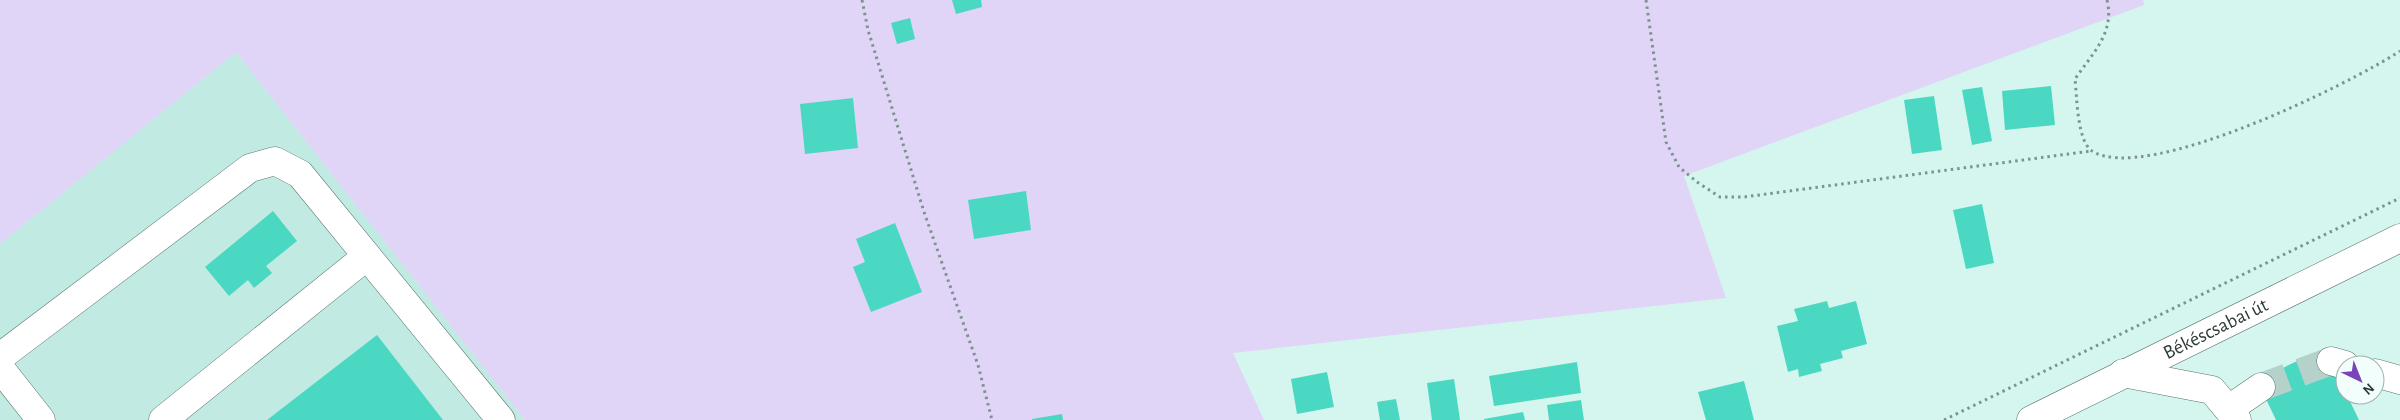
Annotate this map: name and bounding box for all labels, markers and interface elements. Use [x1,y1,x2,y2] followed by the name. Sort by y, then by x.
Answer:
[2160,294,2272,363] street label: Békéscsabai út
[2335,355,2385,405] north arrow
[2360,380,2377,397] text: N

